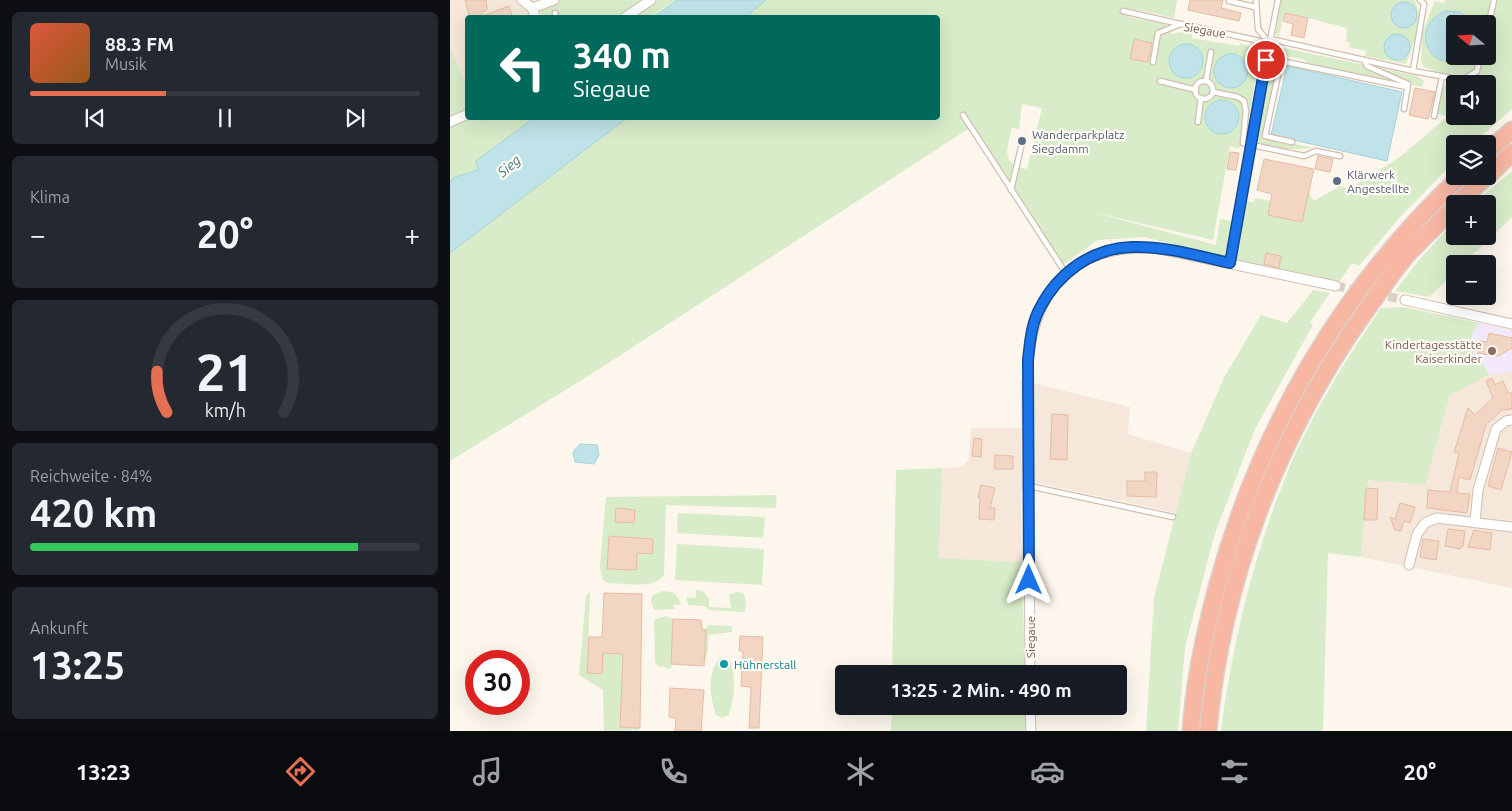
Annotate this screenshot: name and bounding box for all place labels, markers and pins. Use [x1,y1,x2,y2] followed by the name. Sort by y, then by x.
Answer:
[1245,39,1287,81] pin
[1032,128,1125,155] place label: Wanderparkplatz Siegdamm
[1016,135,1028,147] marker: Wanderparkplatz Siegdamm
[1347,168,1409,195] place label: Klärwerk Angestellte
[1331,175,1343,187] marker: Klärwerk Angestellte
[1385,338,1482,365] place label: Kindertagesstätte Kaiserkinder
[1486,345,1498,357] marker: Kindertagesstätte Kaiserkinder
[718,658,730,670] marker: Hühnerstall
[734,658,796,671] place label: Hühnerstall

